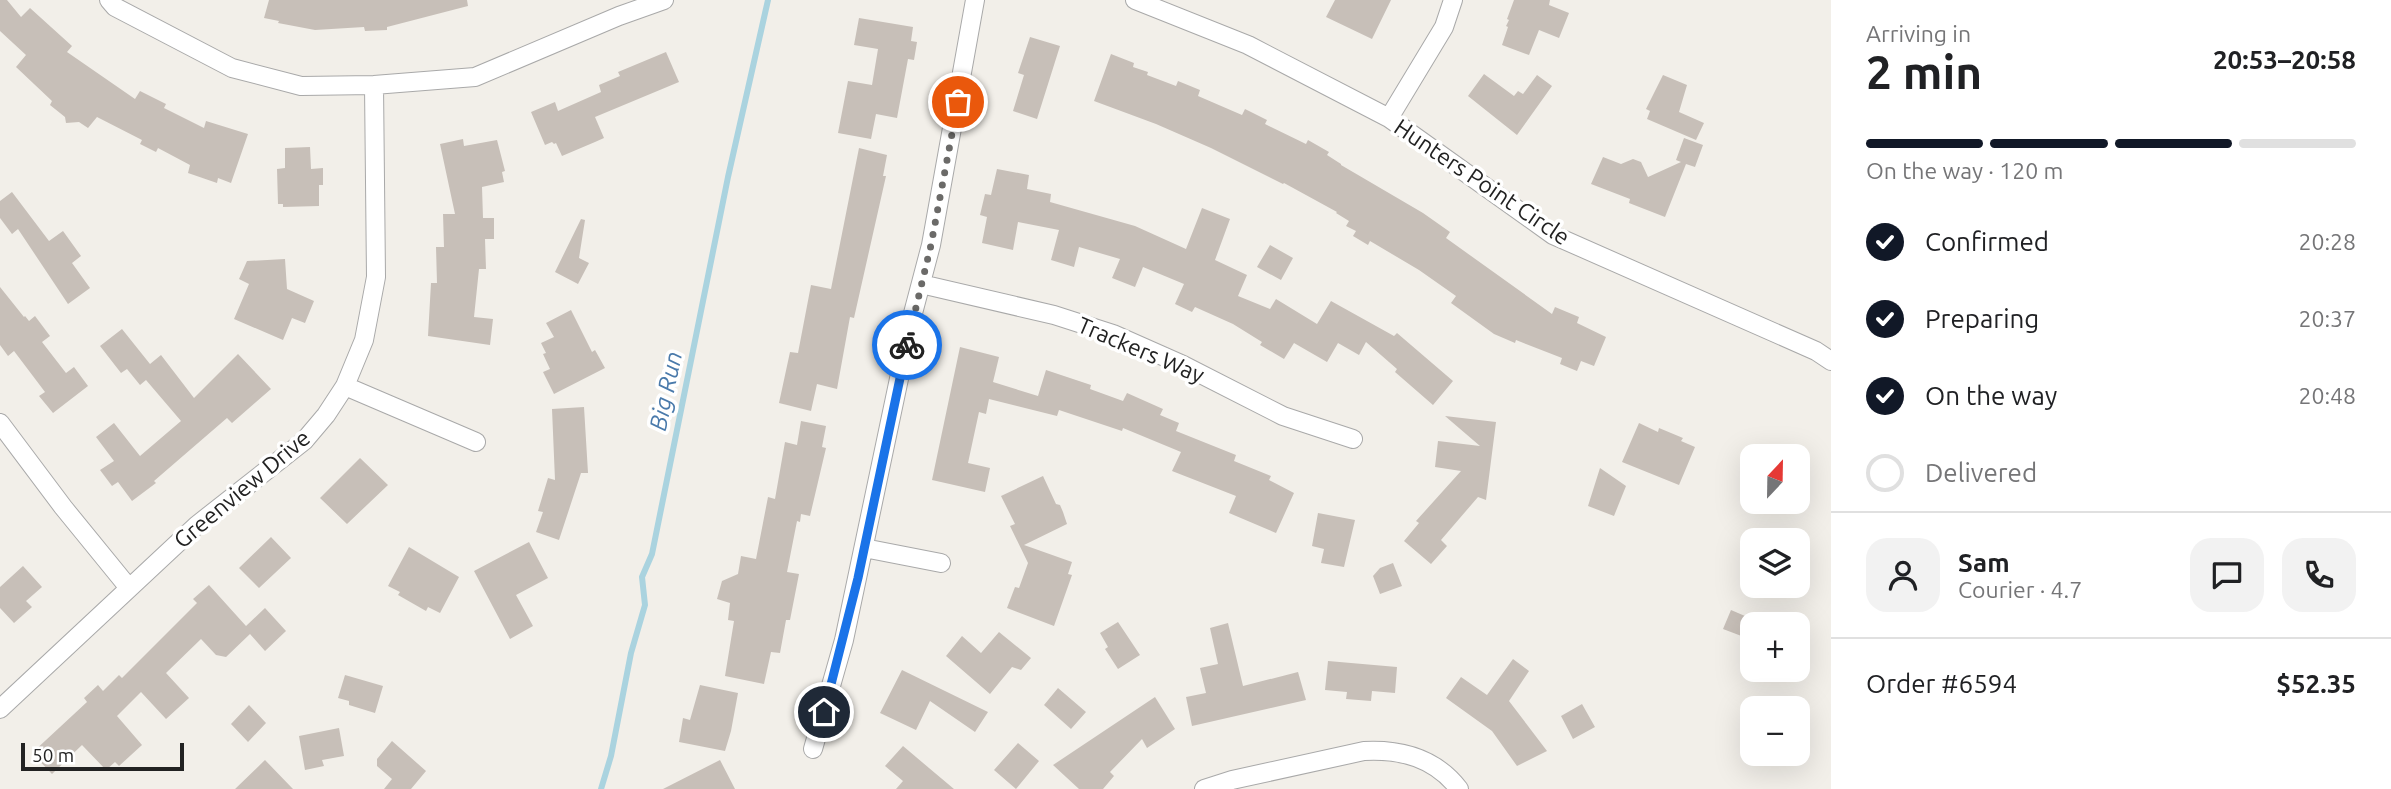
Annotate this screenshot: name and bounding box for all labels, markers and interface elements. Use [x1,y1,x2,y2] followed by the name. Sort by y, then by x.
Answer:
[1866,21,1971,46] text: Arriving in
[2213,45,2356,74] text: 20:53–20:58
[1866,46,1982,98] text: 2 min
[928,72,988,132] pin
[939,83,977,121] icon: bag
[1390,114,1575,249] street label: Hunters Point Circle
[1866,158,2063,183] text: On the way · 120 m
[1866,223,1904,261] icon: check
[1925,227,2049,256] text: Confirmed
[2298,229,2356,254] text: 20:28
[1866,300,1904,338] icon: check
[1925,304,2039,333] text: Preparing
[2298,306,2356,331] text: 20:37
[872,310,942,380] courier
[1074,312,1208,387] street label: Trackers Way
[888,326,926,364] icon: bike
[644,349,687,433] water label: Big Run
[1866,377,1904,415] icon: check
[1925,381,2057,410] text: On the way
[2298,383,2356,408] text: 20:48
[169,425,315,553] street label: Greenview Drive
[1740,444,1810,514] north arrow
[1740,444,1810,766] map controls
[1925,458,2037,487] text: Delivered
[1740,528,1810,598] button: layers
[1866,538,1940,612] button: person
[2190,538,2264,612] button: chat
[2282,538,2356,612] button: phone
[1958,548,2010,577] text: Sam
[1958,577,2082,602] text: Courier · 4.7
[1740,612,1810,682] button: +
[1866,669,2017,698] text: Order #6594
[2276,669,2356,698] text: $52.35
[794,682,854,742] pin
[805,693,843,731] icon: home
[1740,696,1810,766] button: −
[21,740,184,772] scale bar
[32,744,74,766] text: 50 m

